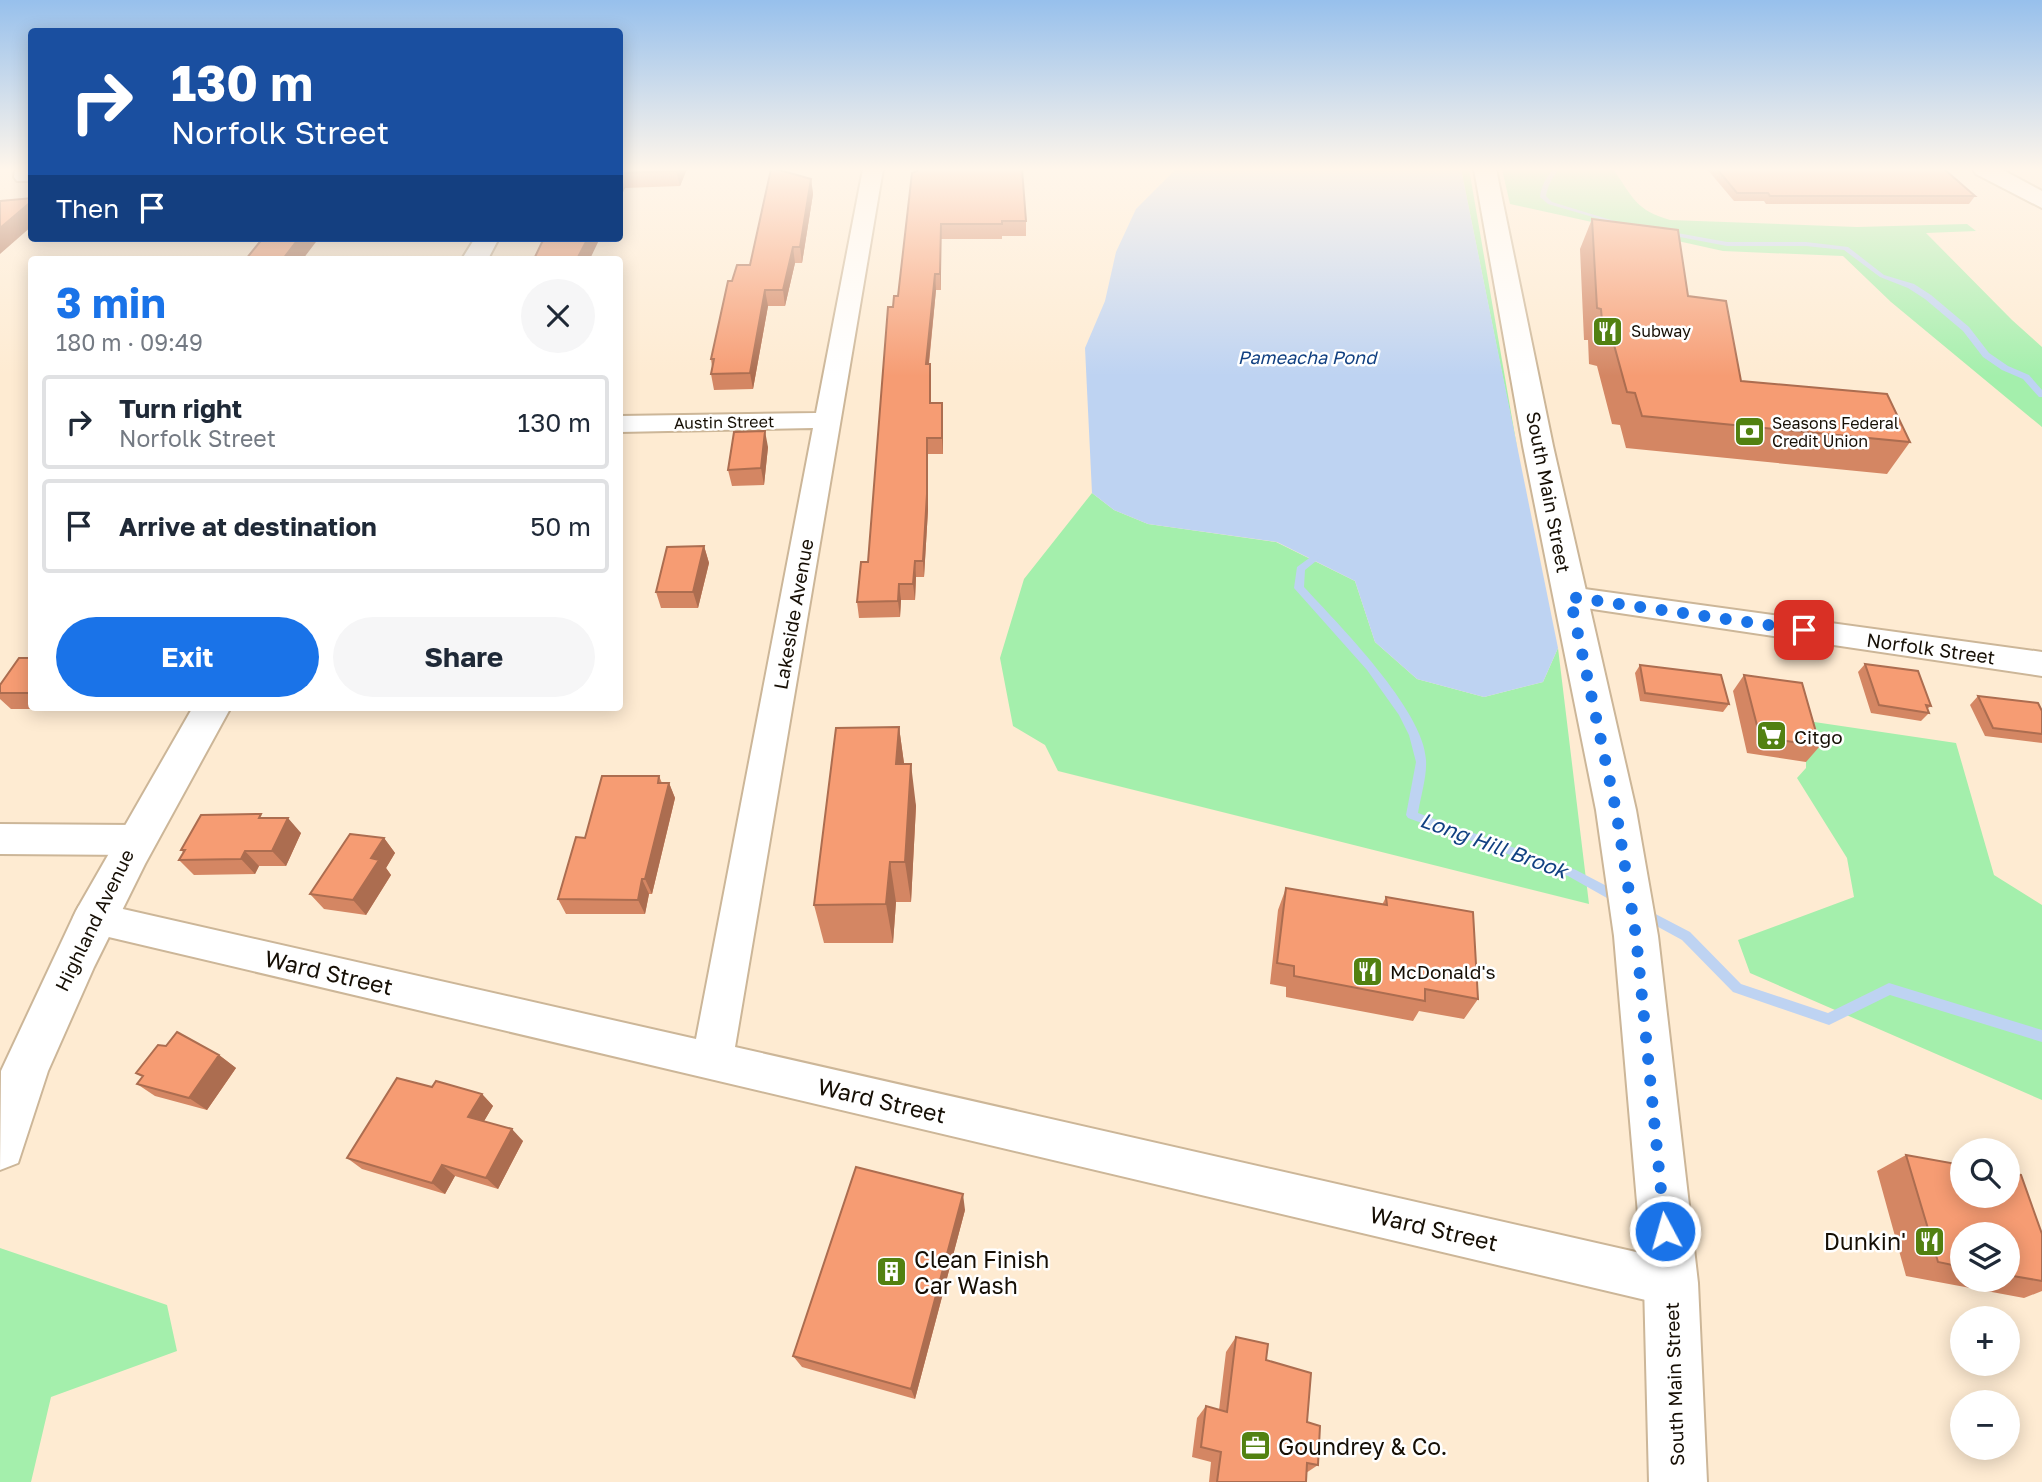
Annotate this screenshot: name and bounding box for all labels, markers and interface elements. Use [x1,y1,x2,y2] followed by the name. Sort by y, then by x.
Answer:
[171,53,313,112] text: 130 m
[56,56,147,147] icon: right
[171,113,389,151] text: Norfolk Street
[133,189,171,227] icon: arrive
[56,193,119,224] text: Then
[56,277,166,327] text: 3 min
[521,279,595,353] button: close
[1591,314,1625,348] restaurant icon: Subway
[1631,321,1691,341] place label: Subway
[56,328,203,356] text: 180 m · 09:49
[1238,346,1378,368] water label: Pameacha Pond
[119,393,242,424] text: Turn right
[60,403,98,441] icon: right
[518,407,591,438] text: 130 m
[1522,409,1576,575] street label: South Main Street
[674,411,774,433] street label: Austin Street
[1772,413,1899,451] place label: Seasons Federal Credit Union
[1732,415,1766,449] bank icon: Seasons Federal Credit Union
[119,424,276,452] text: Norfolk Street
[60,507,98,545] icon: arrive
[119,511,377,542] text: Arrive at destination
[530,511,591,542] text: 50 m
[768,537,818,691] street label: Lakeside Avenue
[1774,600,1834,660] pin
[1785,611,1823,649] icon: arrive
[56,617,319,697] button: Exit
[333,617,595,697] button: Share
[1865,628,1997,668] street label: Norfolk Street
[1754,719,1788,753] supermarket icon: Citgo
[1794,725,1843,748] place label: Citgo
[1417,806,1573,884] water label: Long Hill Brook
[50,845,138,995] street label: Highland Avenue
[262,944,396,1000] street label: Ward Street
[1350,954,1384,988] restaurant icon: McDonald's
[1390,960,1496,983] place label: McDonald's
[815,1072,949,1128] street label: Ward Street
[1950,1138,2020,1460] map controls
[1950,1138,2020,1208] button: search
[1628,1194,1702,1268] position arrow
[1367,1200,1501,1256] street label: Ward Street
[1950,1222,2020,1292] button: layers
[1912,1224,1946,1258] restaurant icon: Dunkin'
[1824,1227,1906,1255] place label: Dunkin'
[914,1245,1050,1299] place label: Clean Finish Car Wash
[874,1255,908,1289] building icon: Clean Finish Car Wash
[1660,1302,1688,1466] street label: South Main Street
[1950,1306,2020,1376] button: +
[1950,1390,2020,1460] button: −
[1238,1429,1272,1463] office icon: Goundrey & Co.
[1278,1432,1448,1460] place label: Goundrey & Co.

